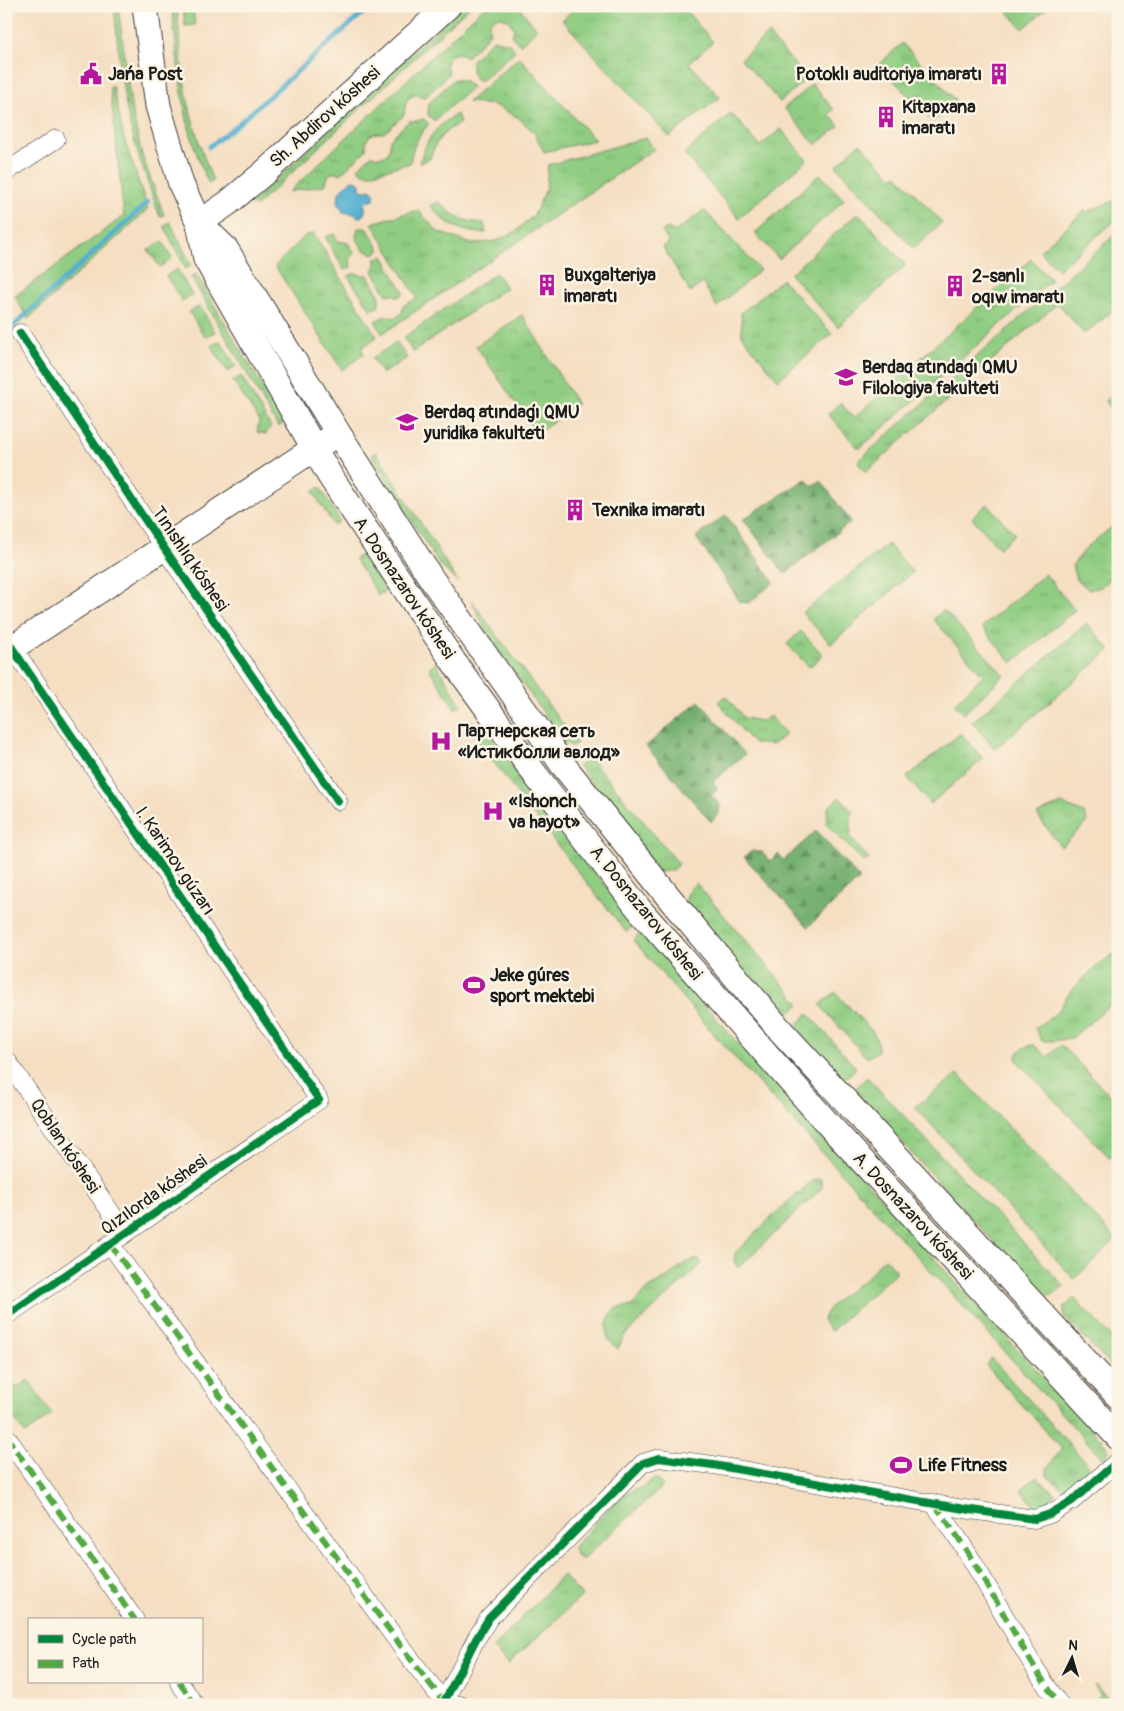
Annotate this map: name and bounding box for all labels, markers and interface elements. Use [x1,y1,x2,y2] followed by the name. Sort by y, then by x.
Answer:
[78,61,104,87] public building icon: Jańa Post
[265,61,385,173] street label: Sh. Abdirov kóshesi
[986,61,1012,87] building icon: Potoklı auditoriya imaratı
[108,63,183,86] place label: Jańa Post
[796,63,982,86] place label: Potoklı auditoriya imaratı
[902,96,976,140] place label: Kitapxana imaratı
[873,104,899,130] building icon: Kitapxana imaratı
[564,264,656,308] place label: Buxgalteriya imaratı
[971,265,1064,309] place label: 2-sanlı oqıw imaratı
[534,272,560,298] building icon: Buxgalteriya imaratı
[942,273,968,299] building icon: 2-sanlı oqıw imaratı
[862,356,1018,400] place label: Berdaq atındaǵı QMU Filologiya fakulteti
[833,364,859,390] school or university icon: Berdaq atındaǵı QMU Filologiya fakulteti
[423,401,580,445] place label: Berdaq atındaǵı QMU yuridika fakulteti
[394,409,420,435] school or university icon: Berdaq atındaǵı QMU yuridika fakulteti
[562,497,588,523] building icon: Texnika imaratı
[591,499,705,522] place label: Texnika imaratı
[146,502,234,616] street label: Tınıshlıq kóshesi
[348,513,460,663] street label: A. Dosnazarov kóshesi
[458,720,621,764] place label: Партнерская сеть «Истикболли авлод»
[428,728,454,754] hospital icon: Партнерская сеть «Истикболли авлод»
[508,790,581,834] place label: «Ishonch va hayot»
[480,798,506,824] hospital icon: «Ishonch va hayot»
[130,802,220,920] street label: I. Karimov gúzarı
[585,841,707,985] street label: A. Dosnazarov kóshesi
[490,964,594,1008] place label: Jeke gúres sport mektebi
[461,972,487,998] sports icon: Jeke gúres sport mektebi
[25,1094,105,1198] street label: Qoblan kóshesi
[848,1147,978,1285] street label: A. Dosnazarov kóshesi
[96,1150,212,1240] street label: Qızılorda kóshesi
[888,1452,914,1478] sports icon: Life Fitness
[918,1454,1008,1477] place label: Life Fitness
[28,1618,202,1684] legend
[72,1630,136,1649] text: Cycle path
[1046,1634,1096,1684] north arrow
[1068,1637,1079,1654] text: N
[72,1654,99,1673] text: Path

